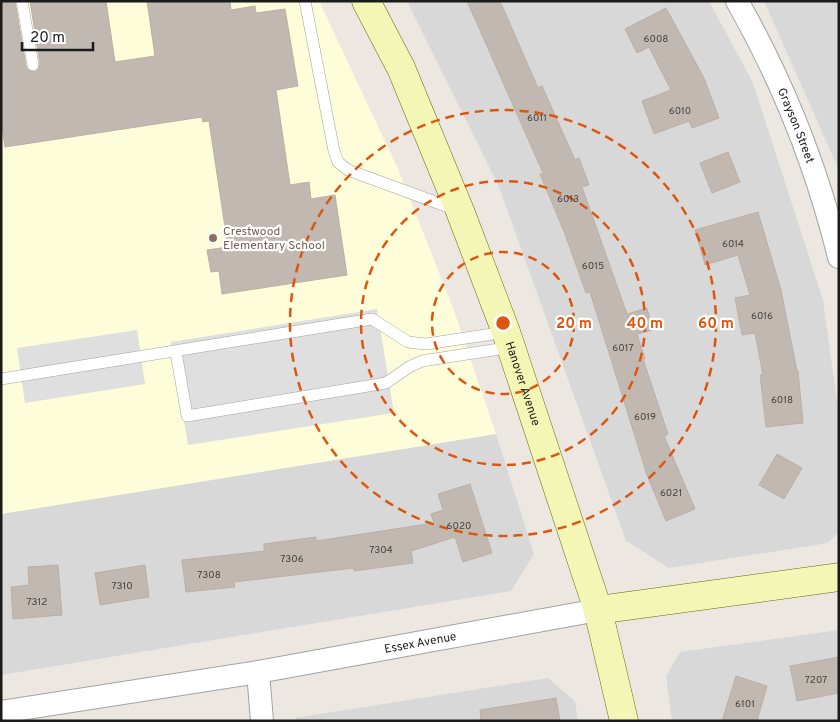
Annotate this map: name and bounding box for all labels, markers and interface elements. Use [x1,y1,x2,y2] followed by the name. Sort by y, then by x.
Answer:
[22,20,94,52] scale bar
[30,29,65,48] text: 20 m
[644,33,668,46] house number: 6008
[773,86,817,166] street label: Grayson Street
[669,105,691,118] house number: 6010
[527,112,547,125] house number: 6011
[557,193,579,206] house number: 6013
[223,224,325,254] place label: Crestwood Elementary School
[207,232,219,244] marker: Crestwood Elementary School
[722,238,744,251] house number: 6014
[582,260,604,273] house number: 6015
[751,310,773,323] house number: 6016
[494,314,512,332] centre of rings
[556,315,592,334] text: 20 m
[627,315,663,334] text: 40 m
[698,315,734,334] text: 60 m
[501,340,544,428] street label: Hanover Avenue
[612,342,634,355] house number: 6017
[771,394,793,407] house number: 6018
[634,411,656,424] house number: 6019
[660,487,682,500] house number: 6021
[447,520,471,533] house number: 6020
[369,544,393,557] house number: 7304
[280,553,304,566] house number: 7306
[197,569,221,582] house number: 7308
[111,580,133,593] house number: 7310
[27,596,47,609] house number: 7312
[383,629,458,658] street label: Essex Avenue
[805,674,827,687] house number: 7207
[735,698,755,711] house number: 6101

